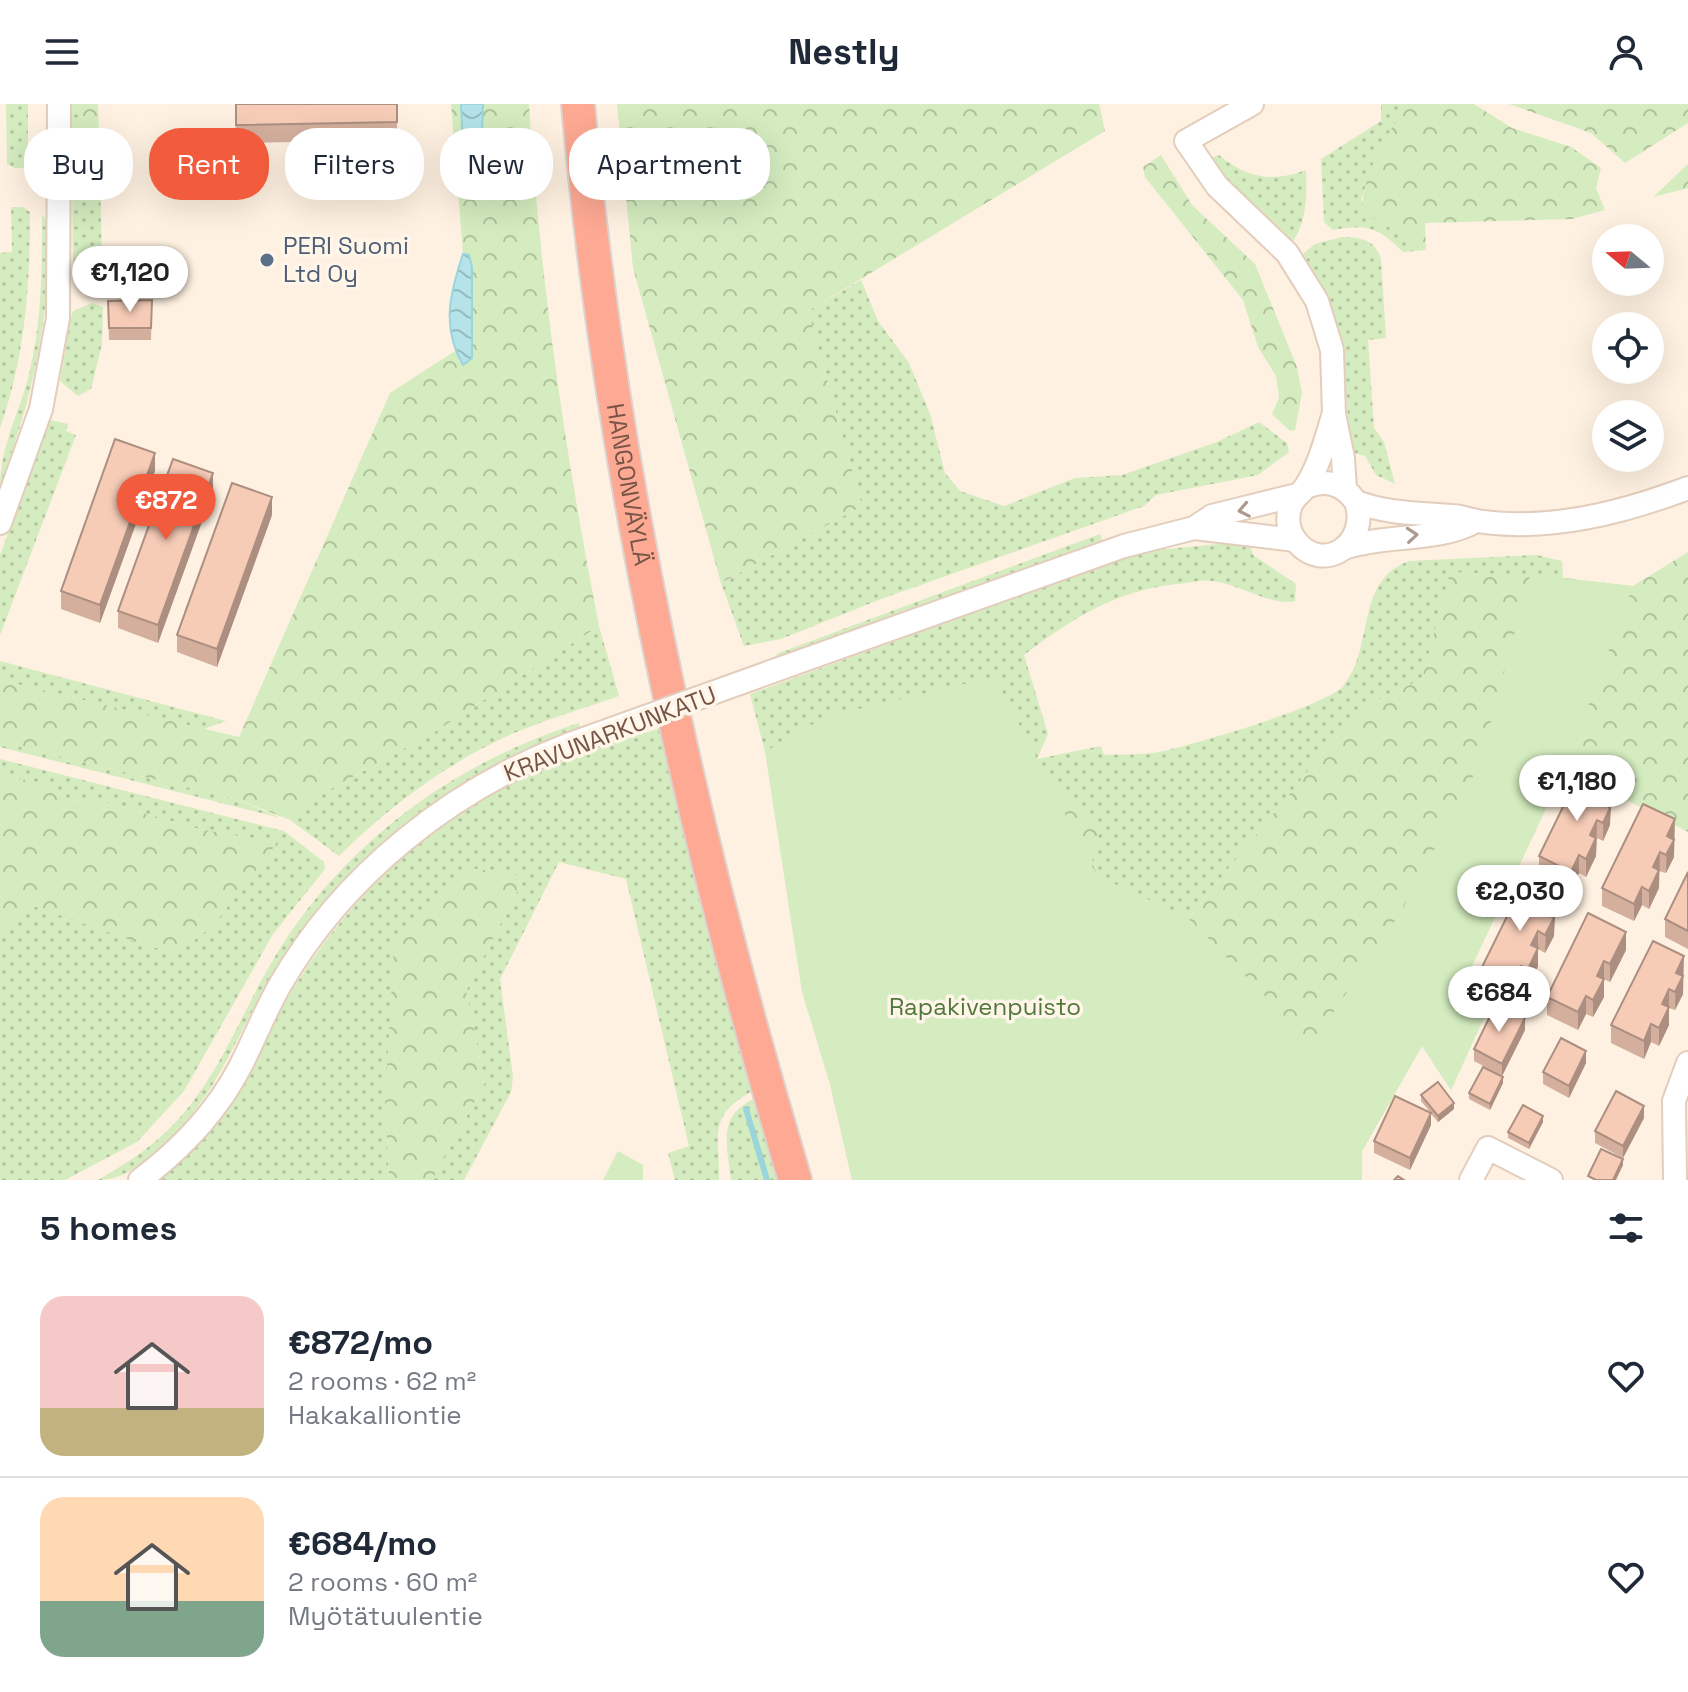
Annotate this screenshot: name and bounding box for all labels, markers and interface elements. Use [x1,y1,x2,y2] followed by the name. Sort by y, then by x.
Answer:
[788,29,900,75] text: Nestly
[40,30,84,74] icon: menu
[1604,30,1648,74] icon: person
[24,128,133,200] chip: Buy
[149,128,269,200] chip: Rent
[285,128,424,200] chip: Filters
[440,128,553,200] chip: New
[569,128,770,200] chip: Apartment
[1592,224,1664,296] north arrow
[1592,224,1664,472] map controls
[283,230,409,289] place label: PERI Suomi Ltd Oy
[65,246,195,314] pin: €1,120
[258,251,276,269] marker: PERI Suomi Ltd Oy
[90,255,170,289] text: €1,120
[1592,312,1664,384] button: locate
[1592,400,1664,472] button: layers
[600,401,659,568] street label: HANGONVÄYLÄ
[119,474,213,542] pin: €872
[135,483,197,517] text: €872
[1238,501,1252,518] one-way arrow
[1406,527,1419,544] one-way arrow
[499,679,721,788] street label: KRAVUNARKUNKATU
[1512,755,1642,823] pin: €1,180
[1537,764,1617,798] text: €1,180
[1455,865,1585,933] pin: €2,030
[1475,874,1565,908] text: €2,030
[1452,966,1546,1034] pin: €684
[1466,975,1532,1009] text: €684
[889,991,1081,1022] park label: Rapakivenpuisto
[1604,1206,1648,1250] icon: filters
[40,1207,177,1250] text: 5 homes
[288,1321,433,1364] text: €872/mo
[104,1328,200,1424] icon: home
[1604,1354,1648,1398] icon: heart
[288,1364,476,1398] text: 2 rooms · 62 m²
[288,1398,462,1432] text: Hakakalliontie
[288,1522,437,1565] text: €684/mo
[104,1529,200,1625] icon: home
[1604,1555,1648,1599] icon: heart
[288,1565,477,1599] text: 2 rooms · 60 m²
[288,1599,483,1633] text: Myötätuulentie

